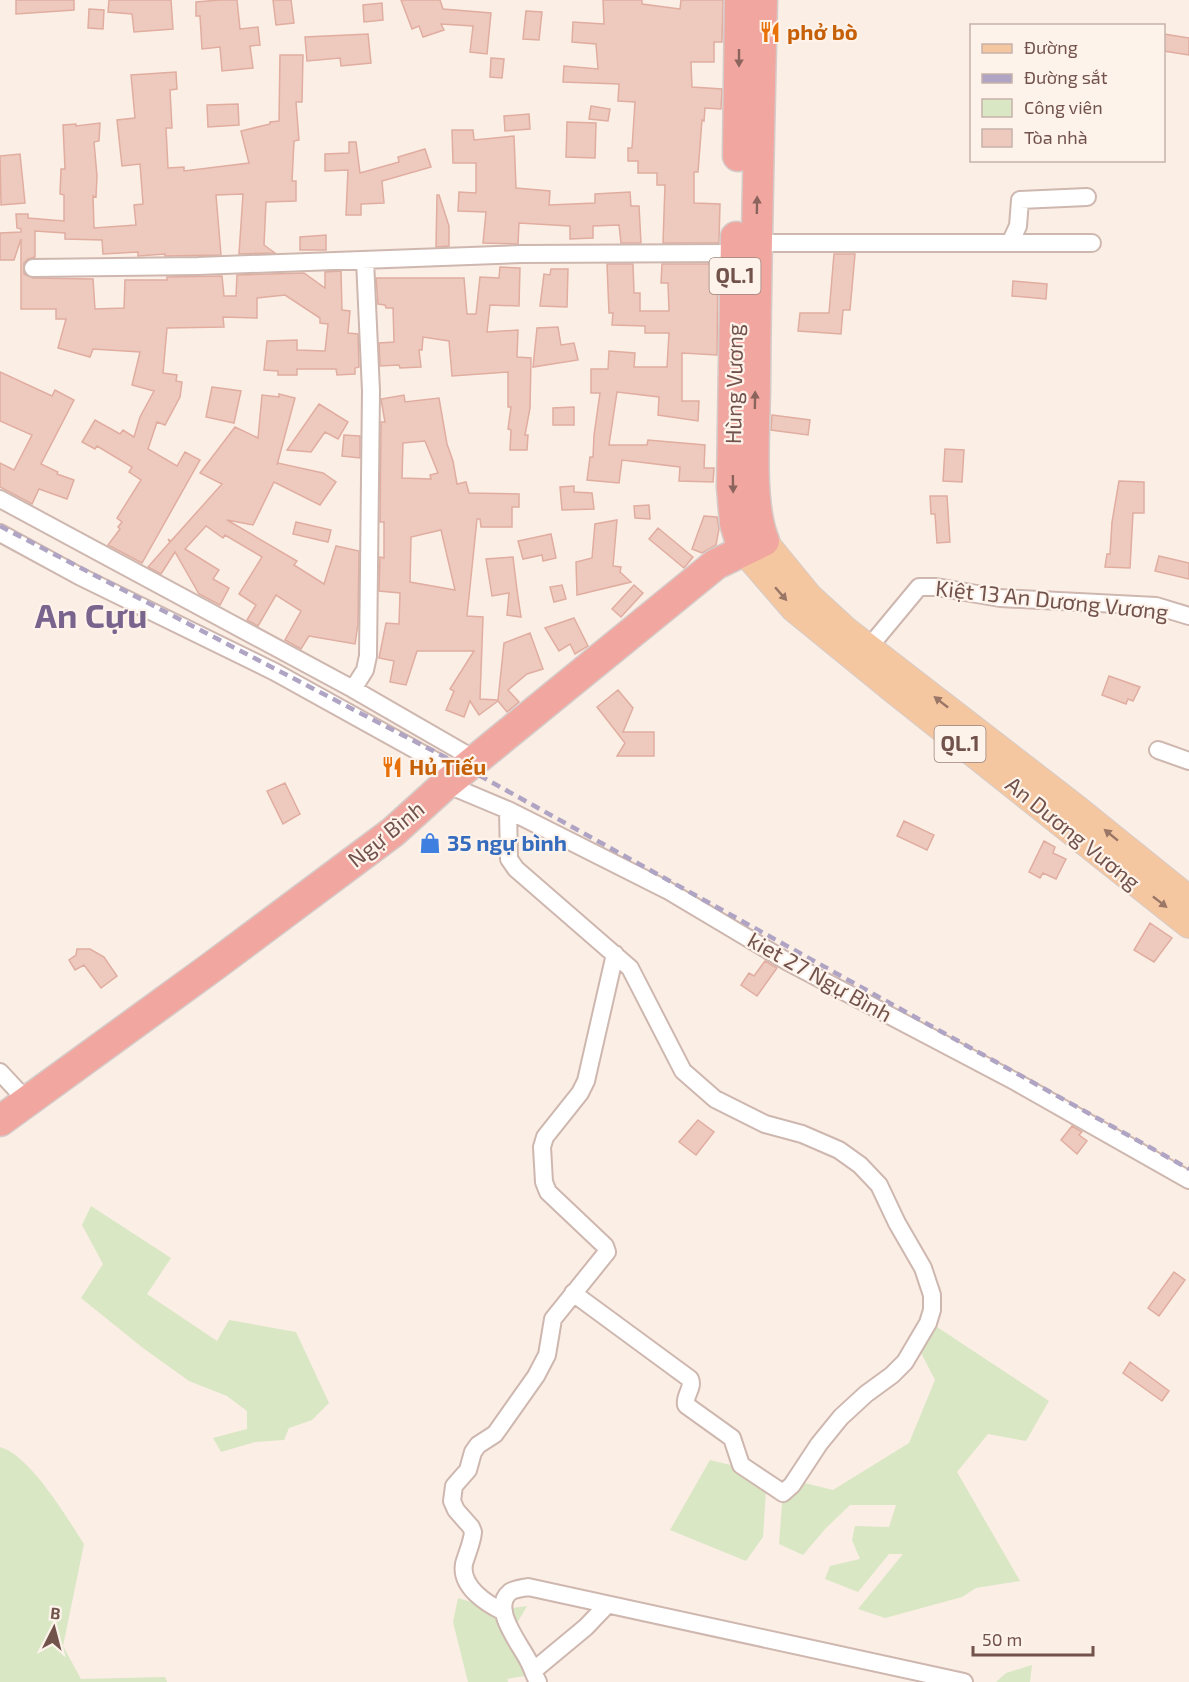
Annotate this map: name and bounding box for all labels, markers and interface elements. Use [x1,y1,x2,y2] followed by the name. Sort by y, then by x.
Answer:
[787,18,858,44] place label: phở bò
[758,20,782,44] restaurant icon: phở bò
[970,24,1165,162] legend
[1024,36,1078,58] text: Đường
[734,49,744,68] one-way arrow
[1024,66,1108,88] text: Đường sắt
[1024,96,1103,118] text: Công viên
[1024,126,1088,148] text: Tòa nhà
[753,195,762,214] one-way arrow
[710,258,760,294] road number: QL.1
[719,324,747,444] street label: Hùng Vương
[750,390,760,409] one-way arrow
[728,475,738,494] one-way arrow
[934,574,1170,624] street label: Kiệt 13 An Dương Vương
[774,586,787,601] one-way arrow
[35,594,147,635] district label: An Cựu
[933,696,949,708] one-way arrow
[934,726,986,762] road number: QL.1
[409,753,486,779] place label: Hủ Tiếu
[380,755,404,779] restaurant icon: Hủ Tiếu
[1001,770,1146,894] street label: An Dương Vương
[342,795,429,872] street label: Ngự Bình
[447,829,567,855] place label: 35 ngự bình
[1103,829,1119,842] one-way arrow
[418,831,442,855] shop icon: 35 ngự bình
[1153,896,1168,908] one-way arrow
[744,926,897,1026] street label: kiet 27 Ngự Bình
[24,1598,84,1658] north arrow
[50,1603,62,1623] text: B
[973,1619,1093,1657] scale bar
[982,1628,1022,1650] text: 50 m

